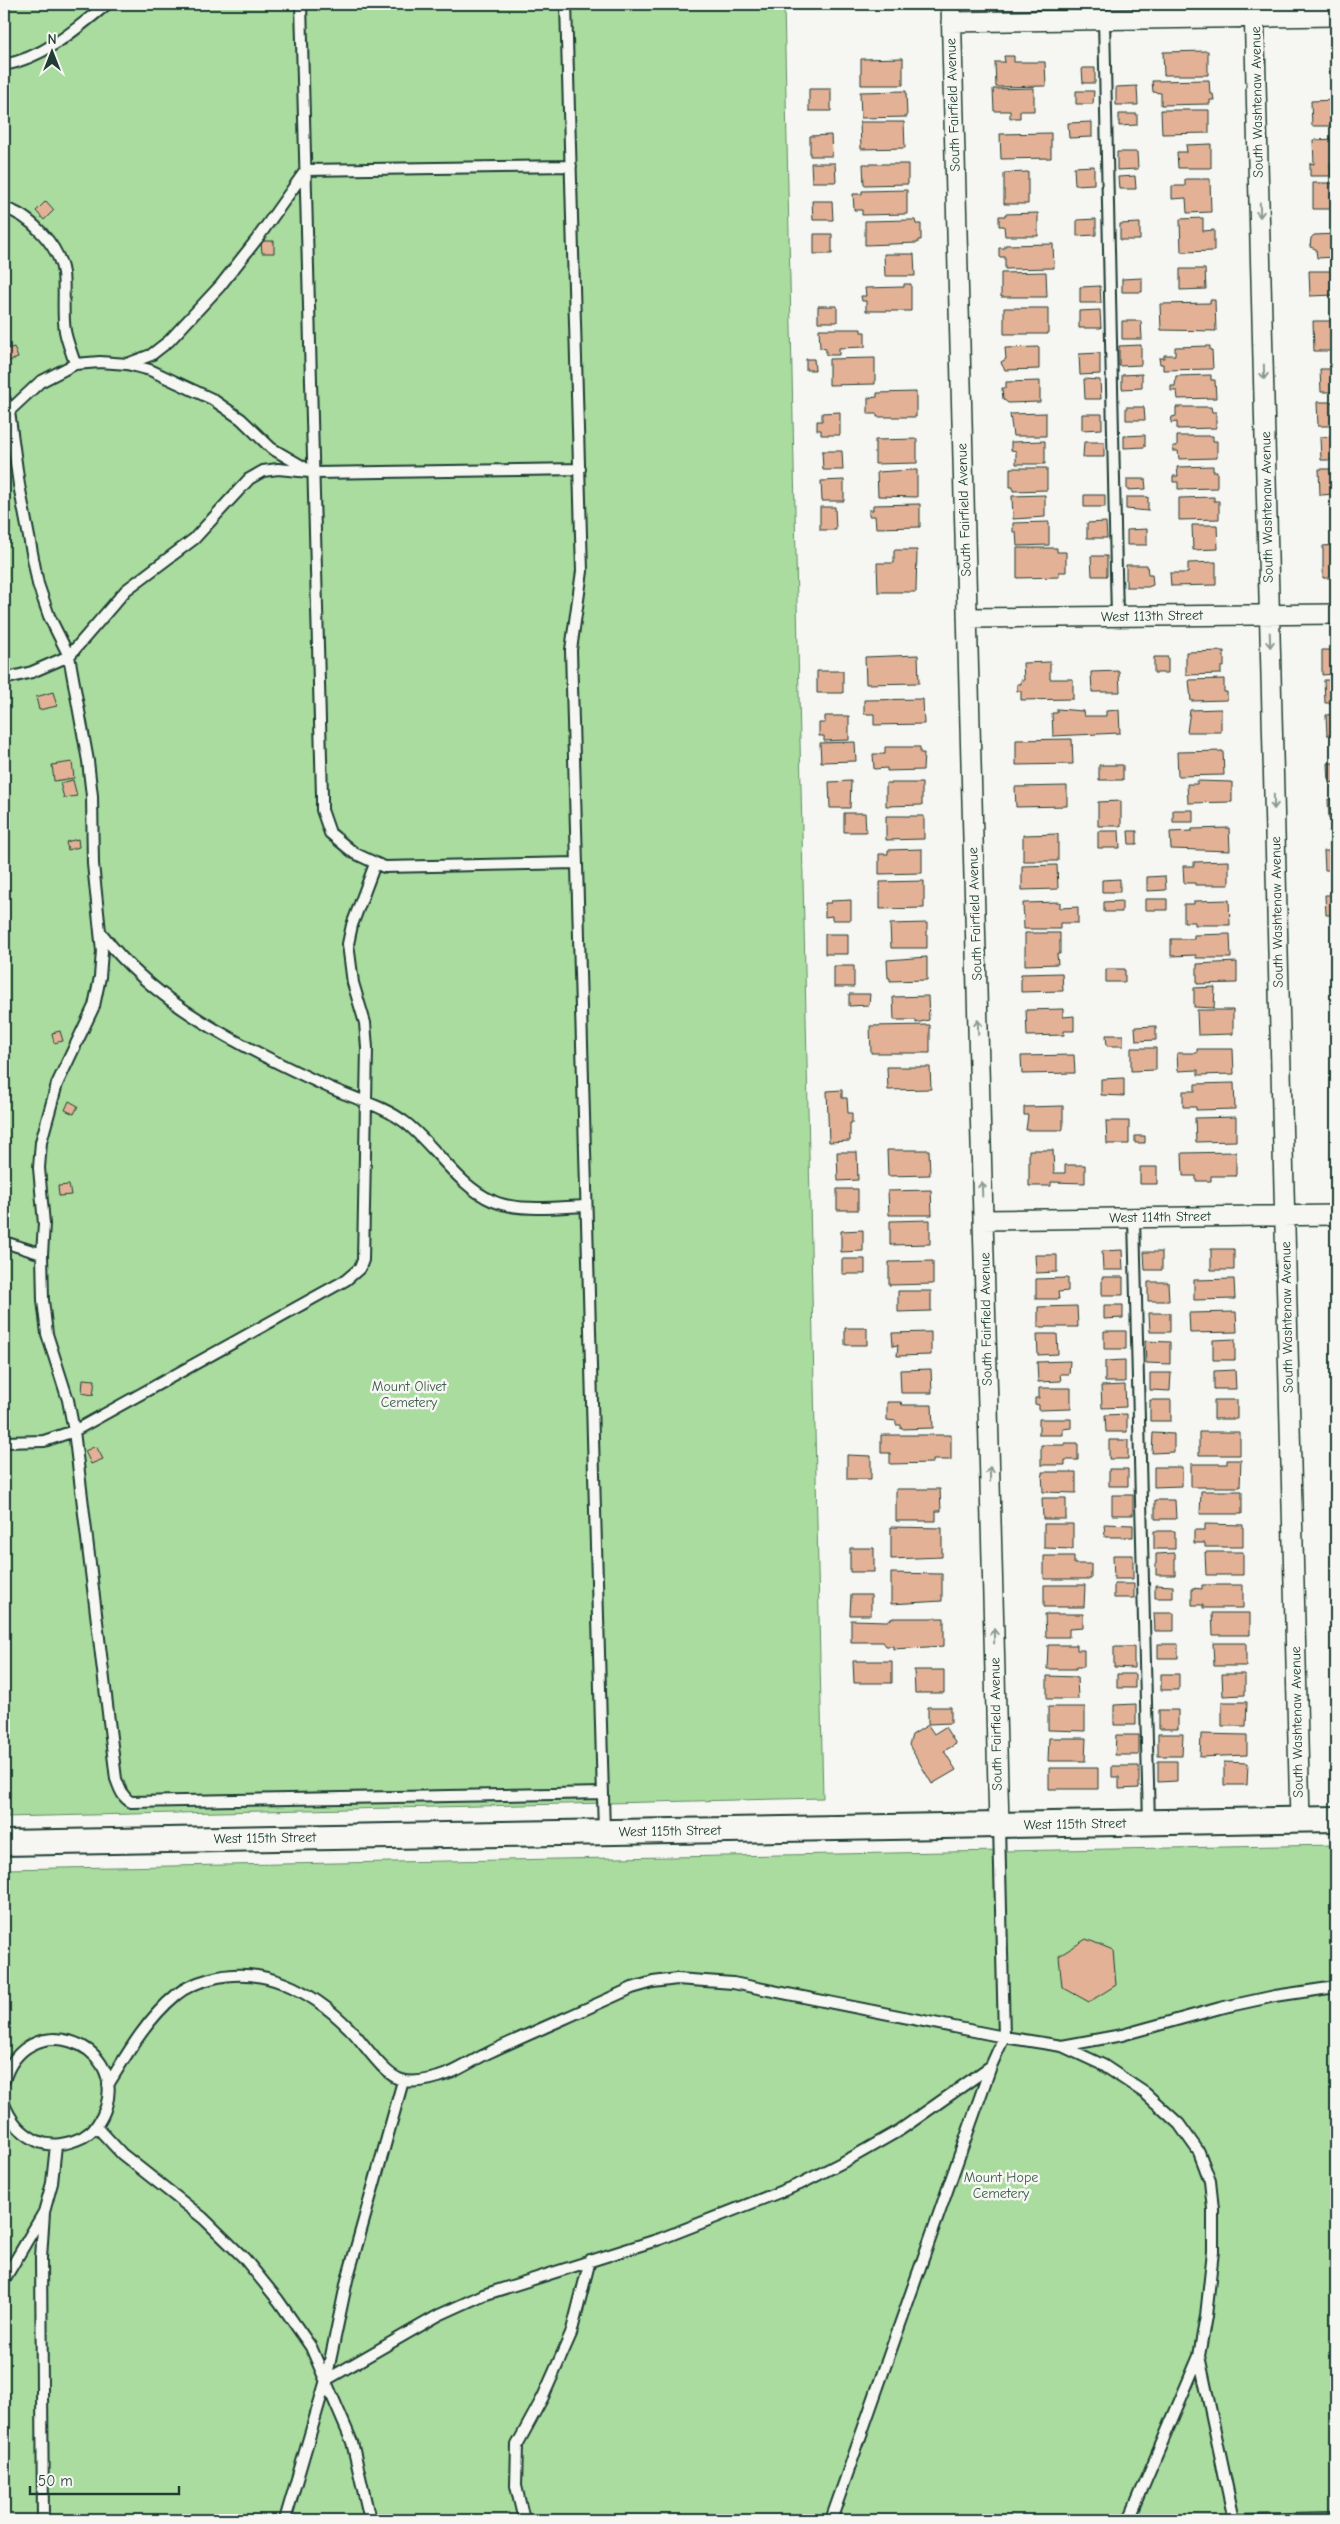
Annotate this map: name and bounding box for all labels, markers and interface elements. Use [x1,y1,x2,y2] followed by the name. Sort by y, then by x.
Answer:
[1247,26,1267,178] street label: South Washtenaw Avenue
[28,28,78,78] north arrow
[47,31,57,48] text: N
[942,38,964,172] street label: South Fairfield Avenue
[1255,202,1264,218] one-way arrow
[1259,364,1268,380] one-way arrow
[1257,431,1277,583] street label: South Washtenaw Avenue
[953,443,975,577] street label: South Fairfield Avenue
[1101,607,1204,625] street label: West 113th Street
[1265,632,1275,648] one-way arrow
[1270,794,1279,810] one-way arrow
[1267,836,1287,988] street label: South Washtenaw Avenue
[964,847,986,981] street label: South Fairfield Avenue
[973,1019,983,1035] one-way arrow
[978,1181,987,1197] one-way arrow
[1109,1208,1212,1226] street label: West 114th Street
[1277,1241,1297,1393] street label: South Washtenaw Avenue
[976,1252,996,1386] street label: South Fairfield Avenue
[372,1378,447,1411] park label: Mount Olivet Cemetery
[985,1466,995,1482] one-way arrow
[989,1629,999,1645] one-way arrow
[1287,1646,1307,1798] street label: South Washtenaw Avenue
[986,1657,1006,1791] street label: South Fairfield Avenue
[1024,1815,1127,1833] street label: West 115th Street
[619,1822,722,1840] street label: West 115th Street
[214,1829,317,1847] street label: West 115th Street
[964,2169,1038,2202] park label: Mount Hope Cemetery
[30,2464,179,2496] scale bar
[38,2472,73,2490] text: 50 m

